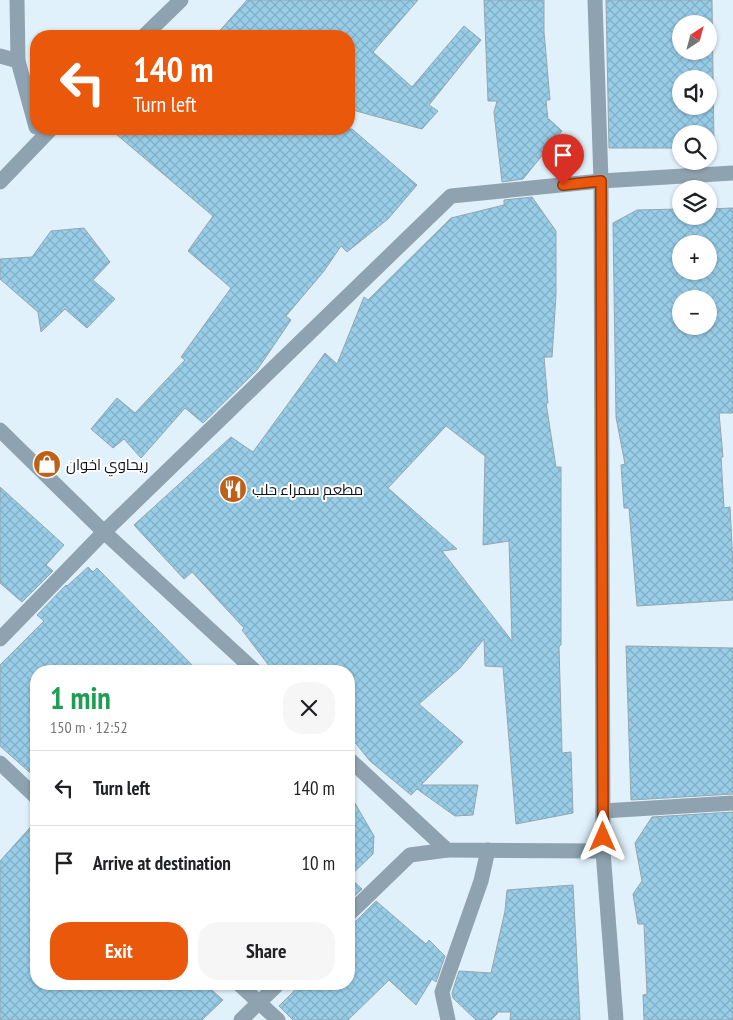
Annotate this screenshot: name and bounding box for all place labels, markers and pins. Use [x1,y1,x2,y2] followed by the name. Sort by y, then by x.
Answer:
[542,134,584,185] pin
[32,449,62,479] shop icon: ريحاوي اخوان
[66,455,148,477] place label: ريحاوي اخوان
[218,474,248,504] restaurant icon: مطعم سمراء حلب
[252,480,363,500] place label: مطعم سمراء حلب

